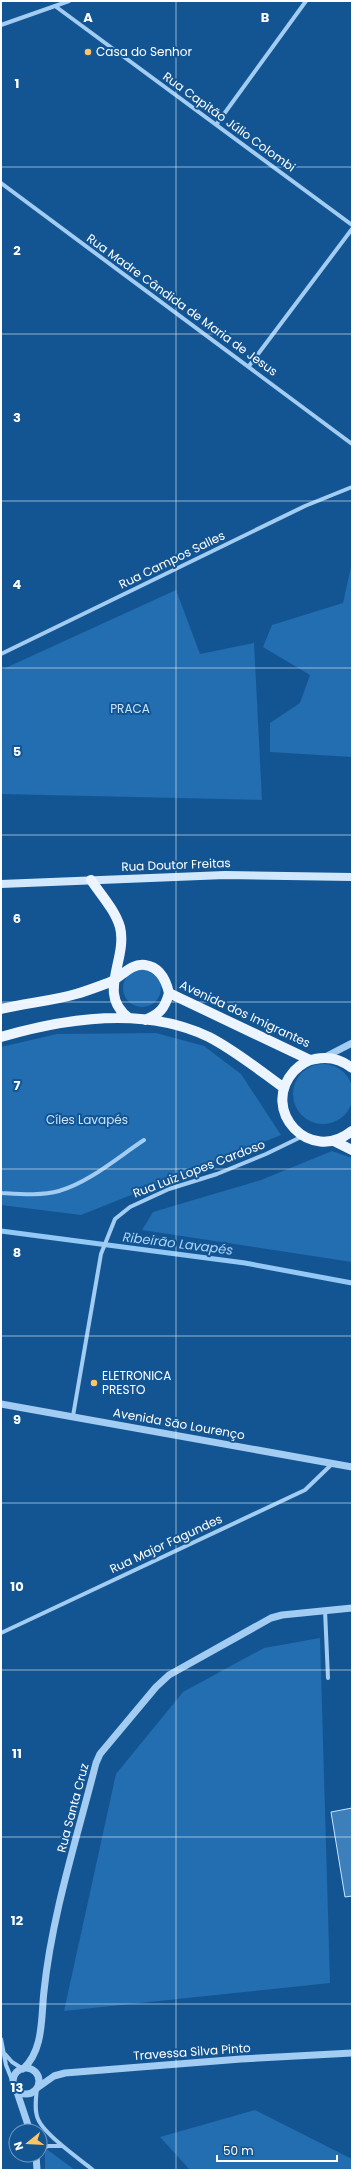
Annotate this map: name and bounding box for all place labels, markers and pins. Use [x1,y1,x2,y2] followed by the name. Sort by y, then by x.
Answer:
[96,43,192,60] place label: Casa do Senhor
[83,47,93,57] marker: Casa do Senhor
[102,1367,171,1398] place label: ELETRONICA PRESTO
[89,1378,99,1388] marker: ELETRONICA PRESTO

